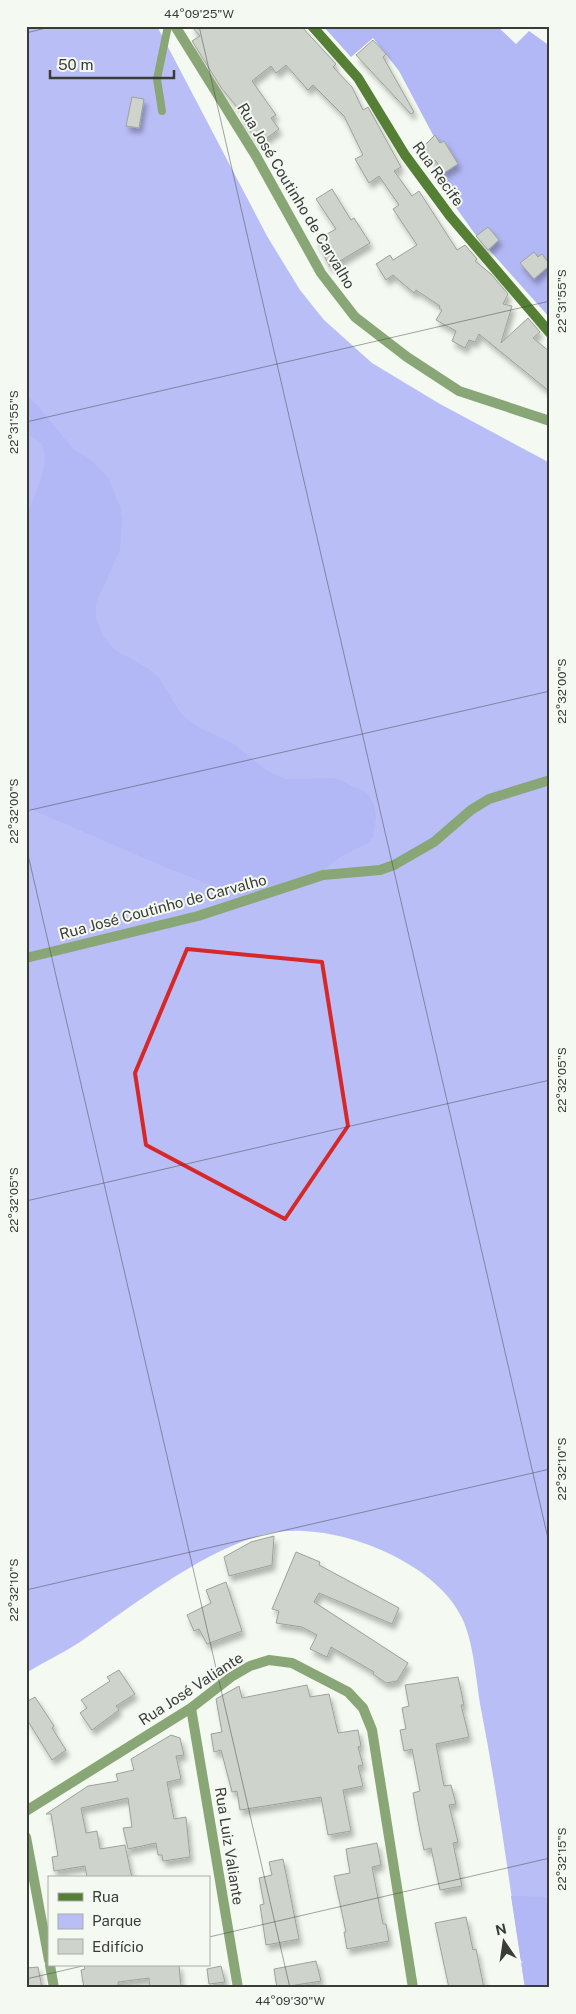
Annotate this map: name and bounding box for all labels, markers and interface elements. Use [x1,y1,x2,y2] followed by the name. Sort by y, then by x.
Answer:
[164,7,234,21] text: 44°09'25"W
[50,48,174,80] scale bar
[58,56,93,73] text: 50 m
[234,100,359,292] street label: Rua José Coutinho de Carvalho
[409,138,467,209] street label: Rua Recife
[555,269,569,333] text: 22°31'55"S
[7,390,21,454] text: 22°31'55"S
[555,658,569,724] text: 22°32'00"S
[7,778,21,844] text: 22°32'00"S
[57,871,268,942] street label: Rua José Coutinho de Carvalho
[555,1047,569,1113] text: 22°32'05"S
[7,1167,21,1233] text: 22°32'05"S
[555,1438,569,1500] text: 22°32'10"S
[7,1559,21,1621] text: 22°32'10"S
[135,1649,246,1729] street label: Rua José Valiante
[212,1786,247,1906] street label: Rua Luiz Valiante
[555,1827,569,1891] text: 22°32'15"S
[48,1876,210,1966] legend
[92,1888,119,1905] text: Rua
[92,1912,142,1929] text: Parque
[478,1916,528,1966] north arrow
[494,1920,508,1938] text: N
[92,1938,144,1955] text: Edifício
[255,1994,325,2008] text: 44°09'30"W

